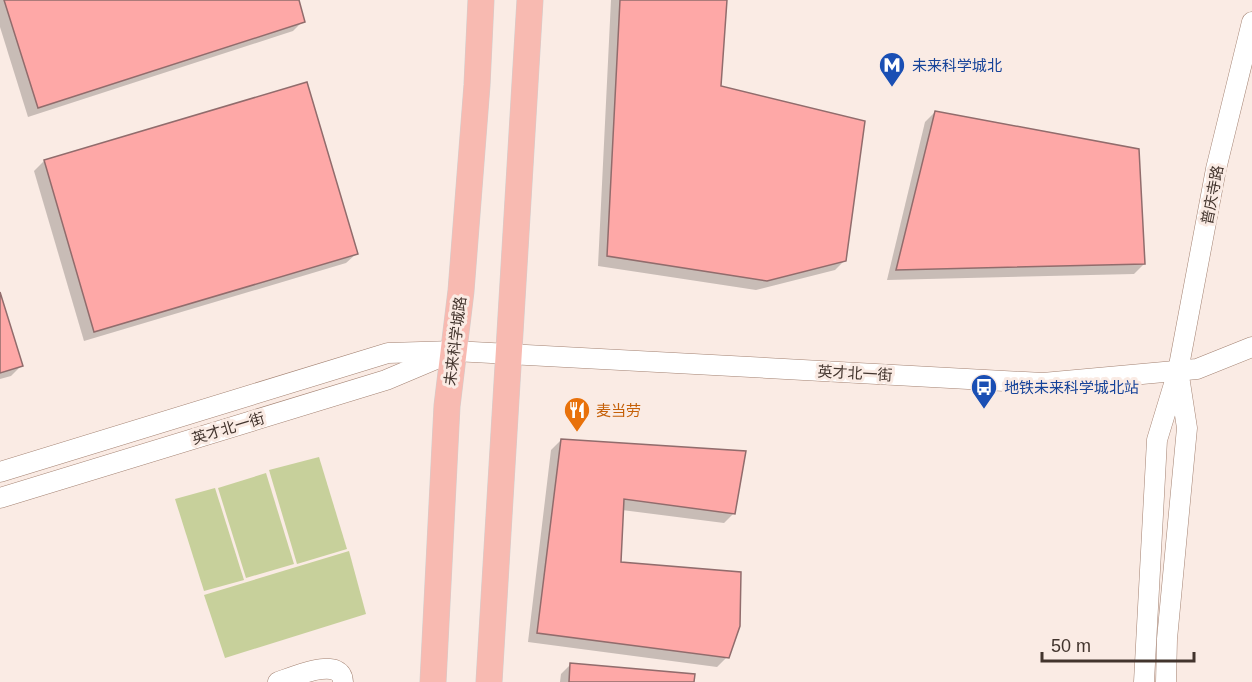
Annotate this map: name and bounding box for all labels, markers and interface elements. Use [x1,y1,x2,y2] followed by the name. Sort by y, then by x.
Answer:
[877,50,907,88] metro station icon: 未来科学城北
[912,57,1002,74] place label: 未来科学城北
[1198,164,1226,226] street label: 普庆寺路
[441,295,469,387] street label: 未来科学城路
[817,363,893,383] street label: 英才北一街
[969,372,999,410] bus stop icon: 地铁未来科学城北站
[1004,379,1139,396] place label: 地铁未来科学城北站
[562,395,592,433] restaurant icon: 麦当劳
[596,402,641,419] place label: 麦当劳
[190,409,266,447] street label: 英才北一街
[1042,625,1194,663] scale bar
[1051,636,1091,656] text: 50 m

